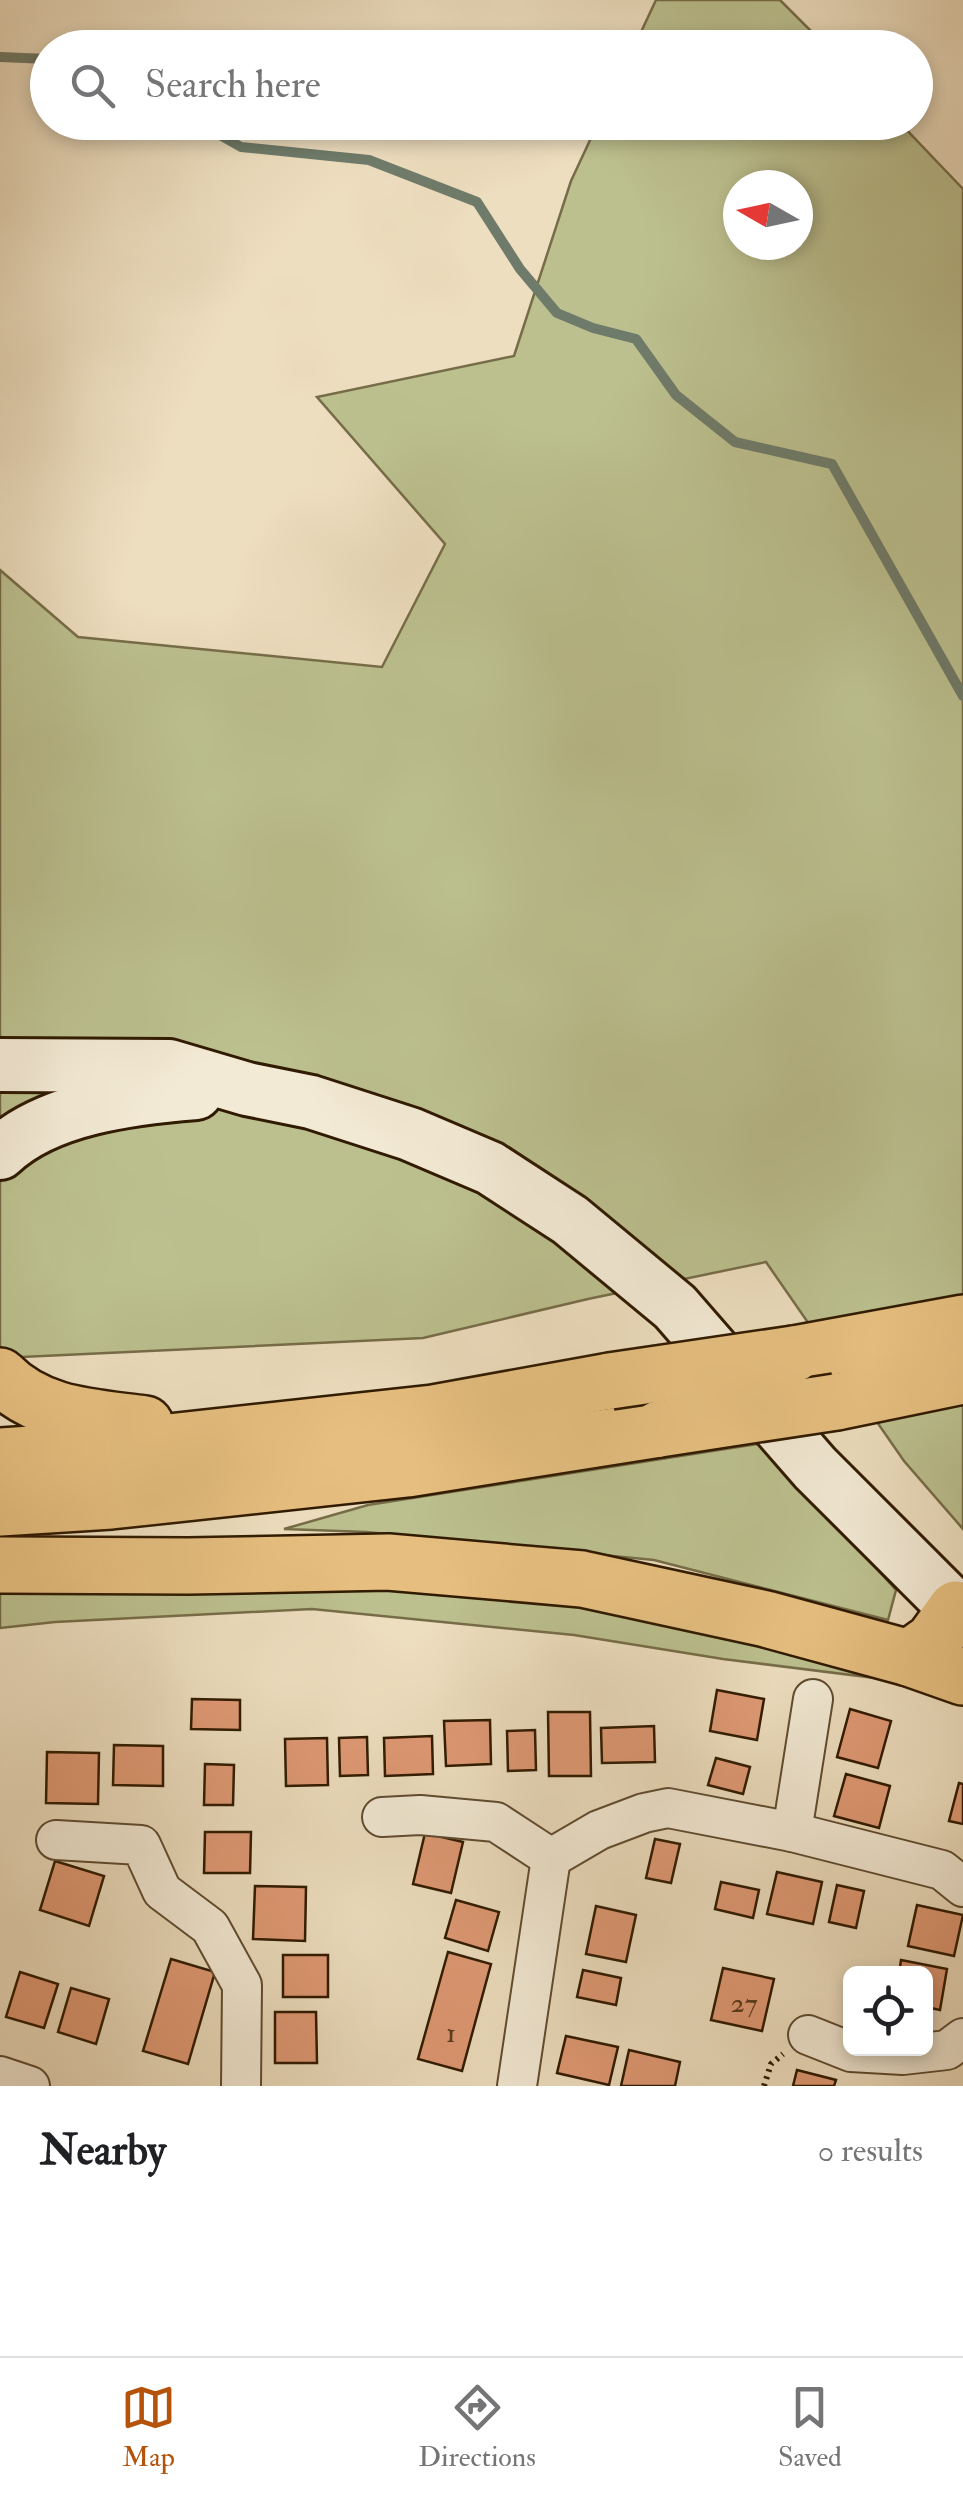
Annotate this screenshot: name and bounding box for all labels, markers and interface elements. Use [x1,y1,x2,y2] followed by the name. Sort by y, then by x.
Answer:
[30,30,933,140] search box
[65,58,120,113] icon: search
[145,61,321,109] text: Search here
[723,170,813,260] north arrow
[843,1966,933,2056] map controls
[843,1966,933,2056] button: locate
[731,1986,758,2021] house number: 27
[446,2016,456,2051] house number: 1
[40,2125,166,2177] text: Nearby
[818,2131,923,2171] text: 0 results
[121,2380,176,2475] tab: Map
[418,2380,536,2475] tab: Directions
[778,2380,842,2475] tab: Saved

